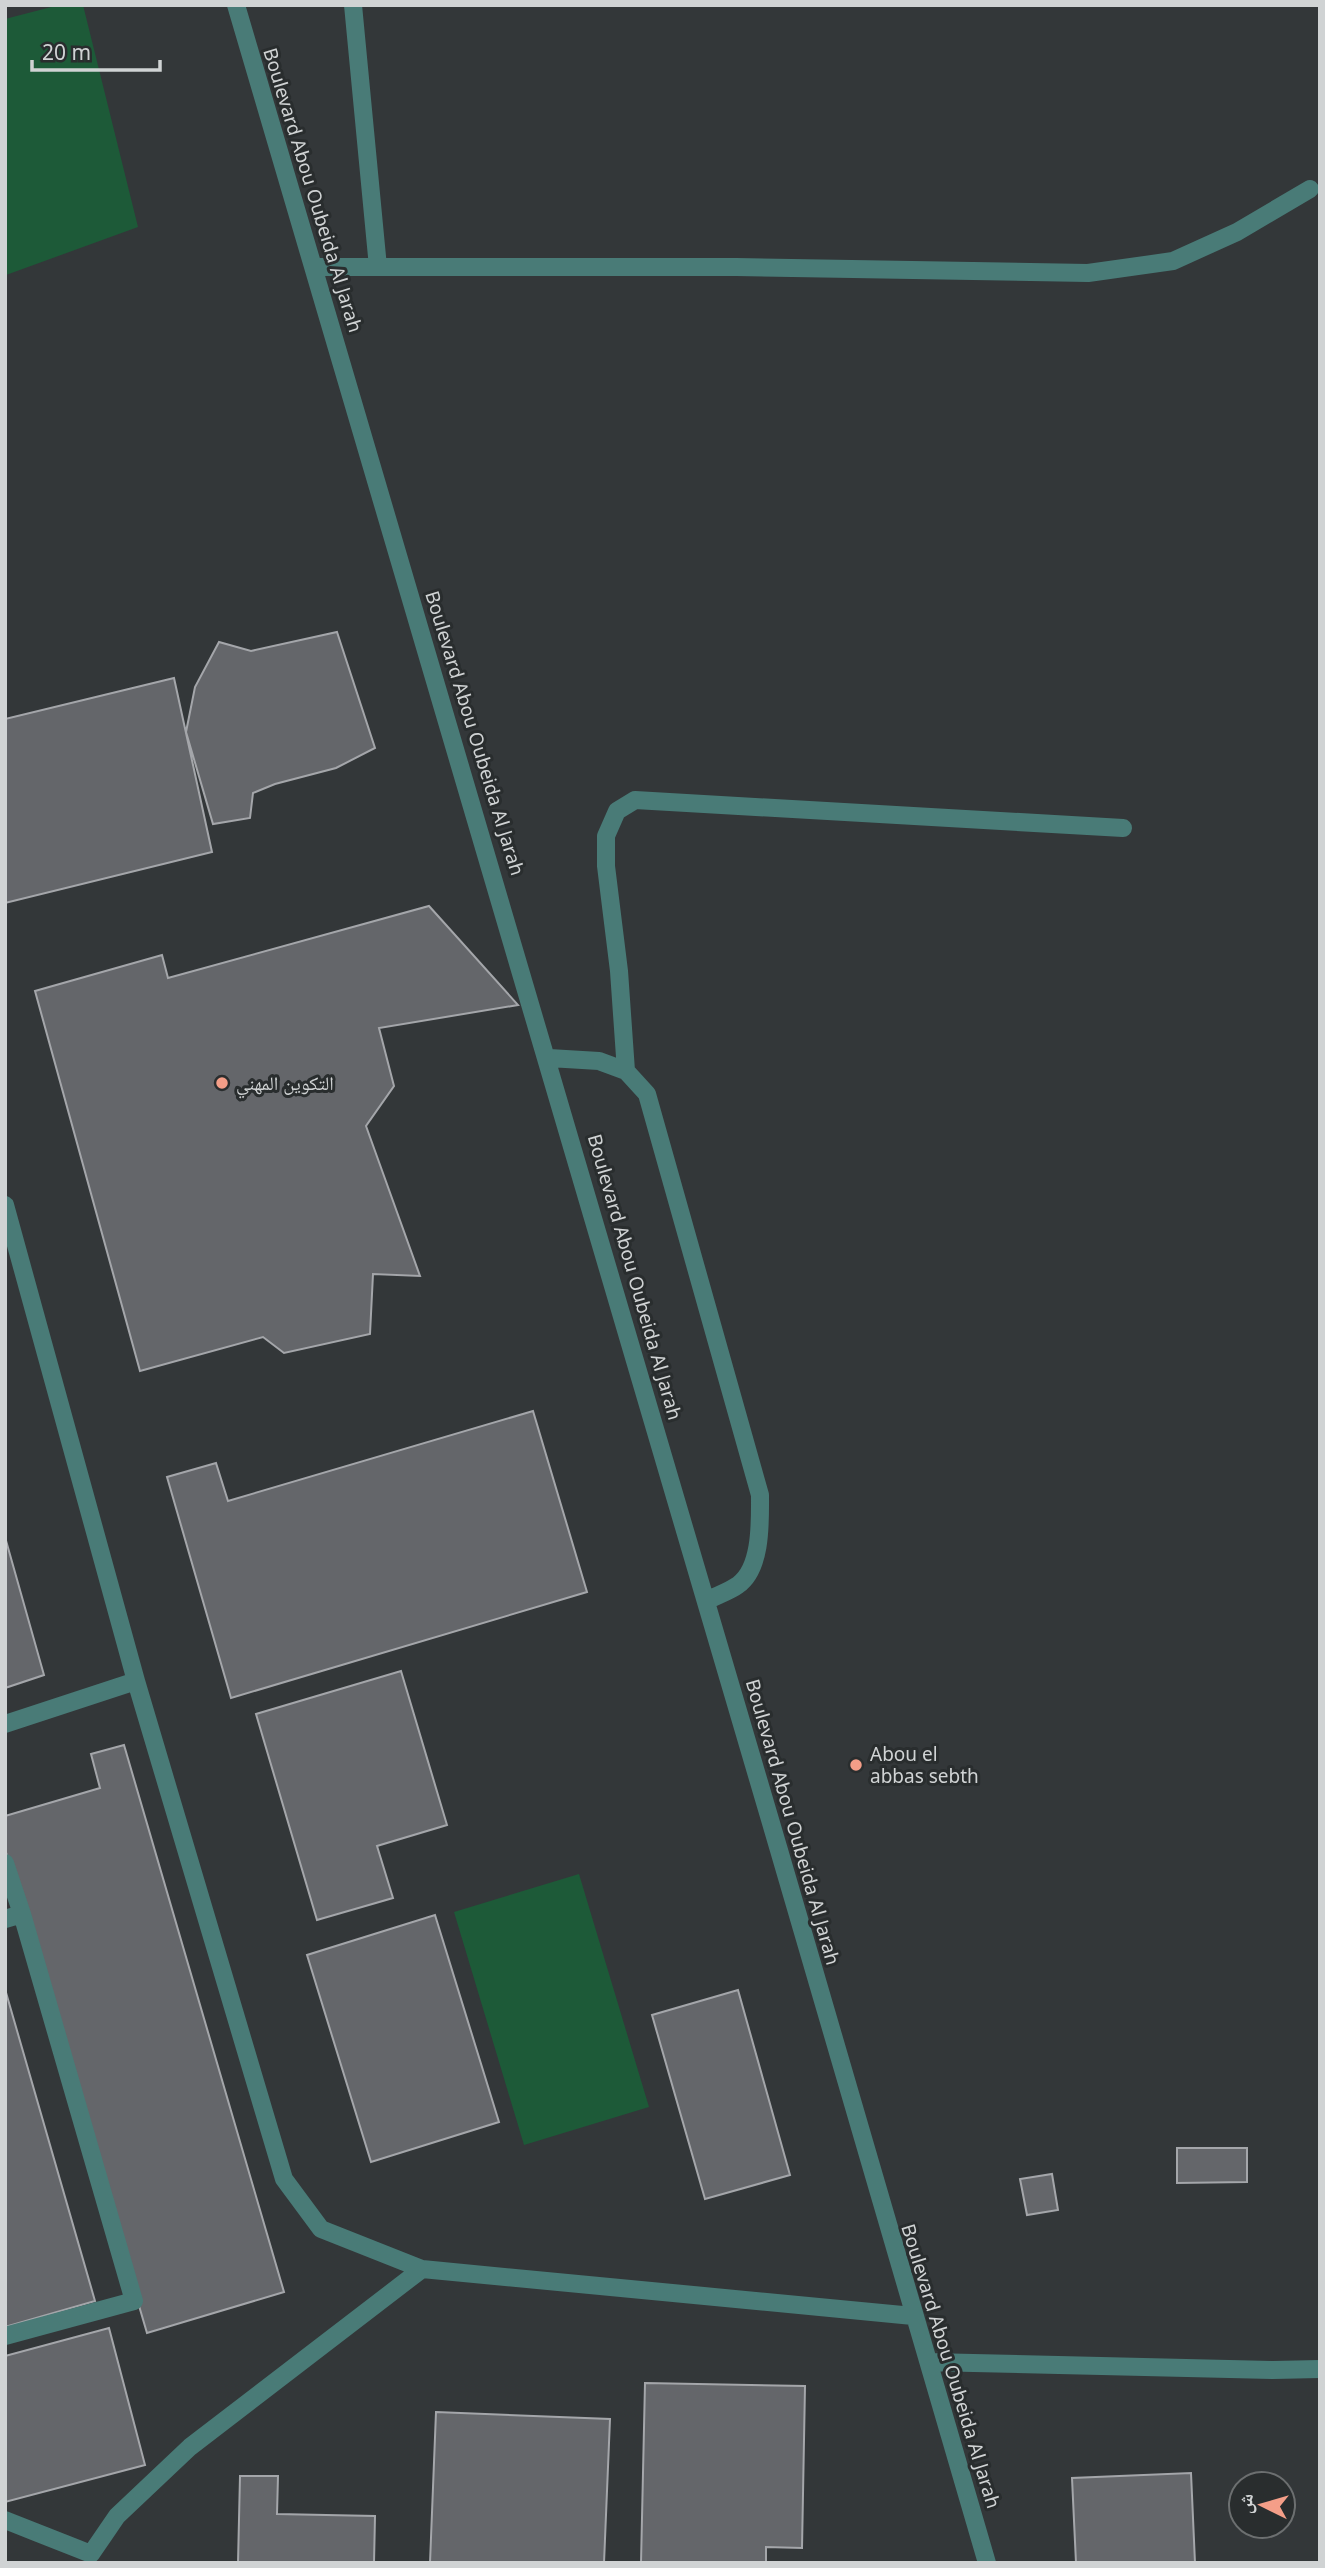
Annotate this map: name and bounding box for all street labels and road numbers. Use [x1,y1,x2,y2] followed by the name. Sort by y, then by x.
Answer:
[257,45,369,335] street label: Boulevard Abou Oubeida Al Jarah
[419,588,531,878] street label: Boulevard Abou Oubeida Al Jarah
[582,1131,688,1423] street label: Boulevard Abou Oubeida Al Jarah
[740,1676,846,1968] street label: Boulevard Abou Oubeida Al Jarah
[895,2221,1007,2511] street label: Boulevard Abou Oubeida Al Jarah

